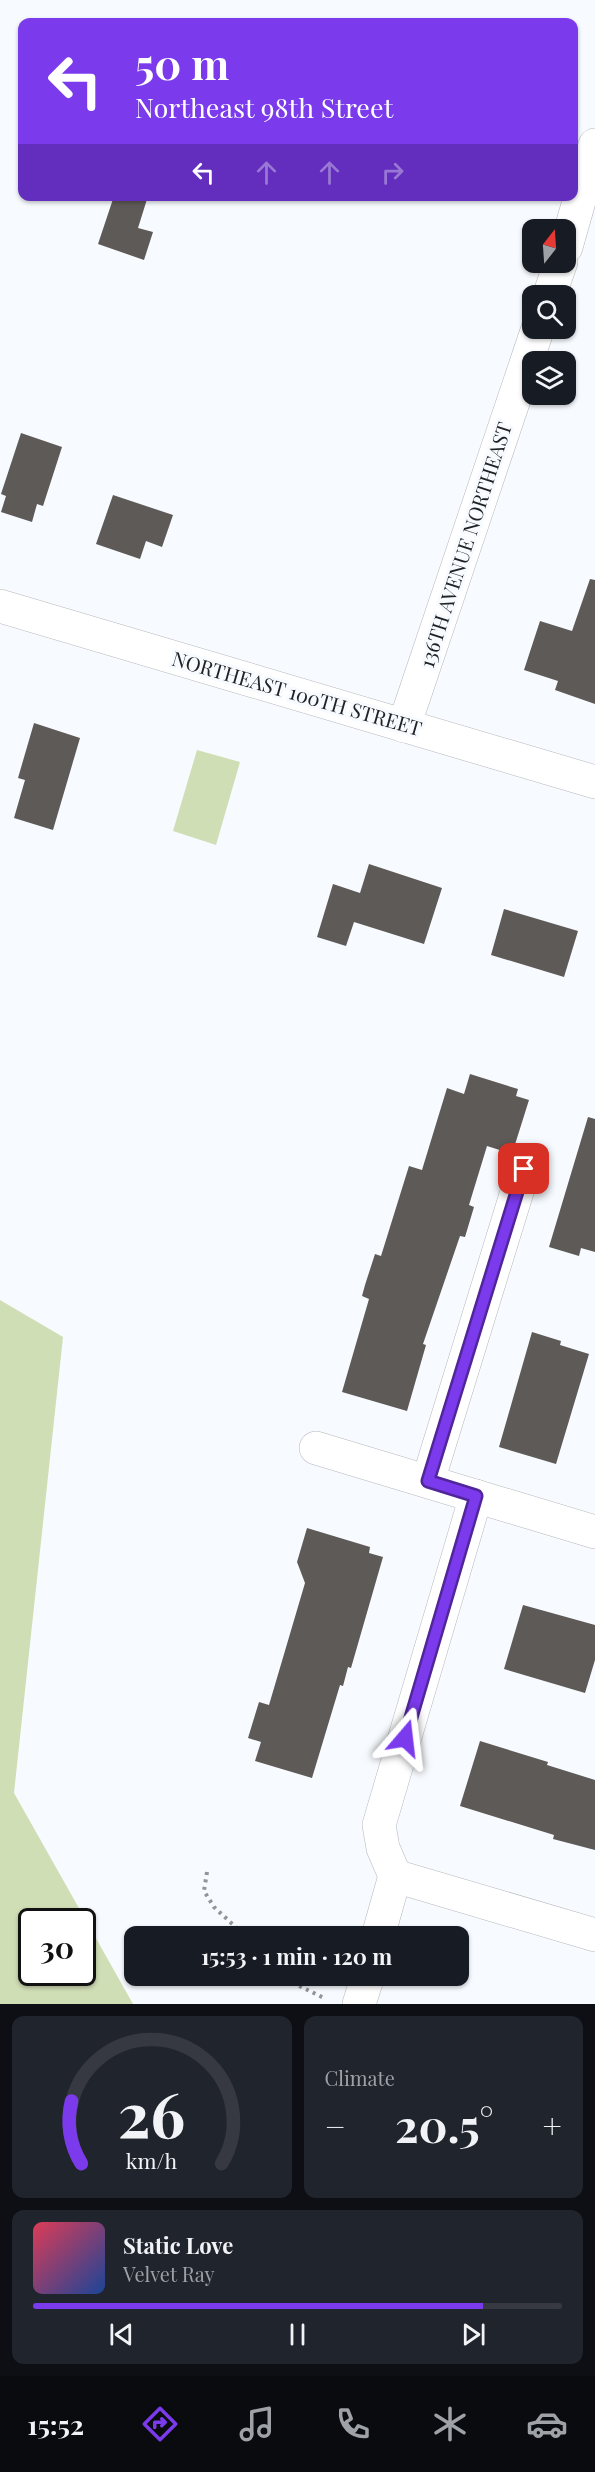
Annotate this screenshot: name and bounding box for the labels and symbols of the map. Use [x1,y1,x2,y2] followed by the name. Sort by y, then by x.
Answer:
[522,219,576,273] north arrow
[412,418,517,671] street label: 136TH AVENUE NORTHEAST
[169,644,425,741] street label: NORTHEAST 100TH STREET
[498,1143,549,1194] pin
[373,1706,437,1770] position arrow
[18,1908,96,1986] speed limit sign: 30

